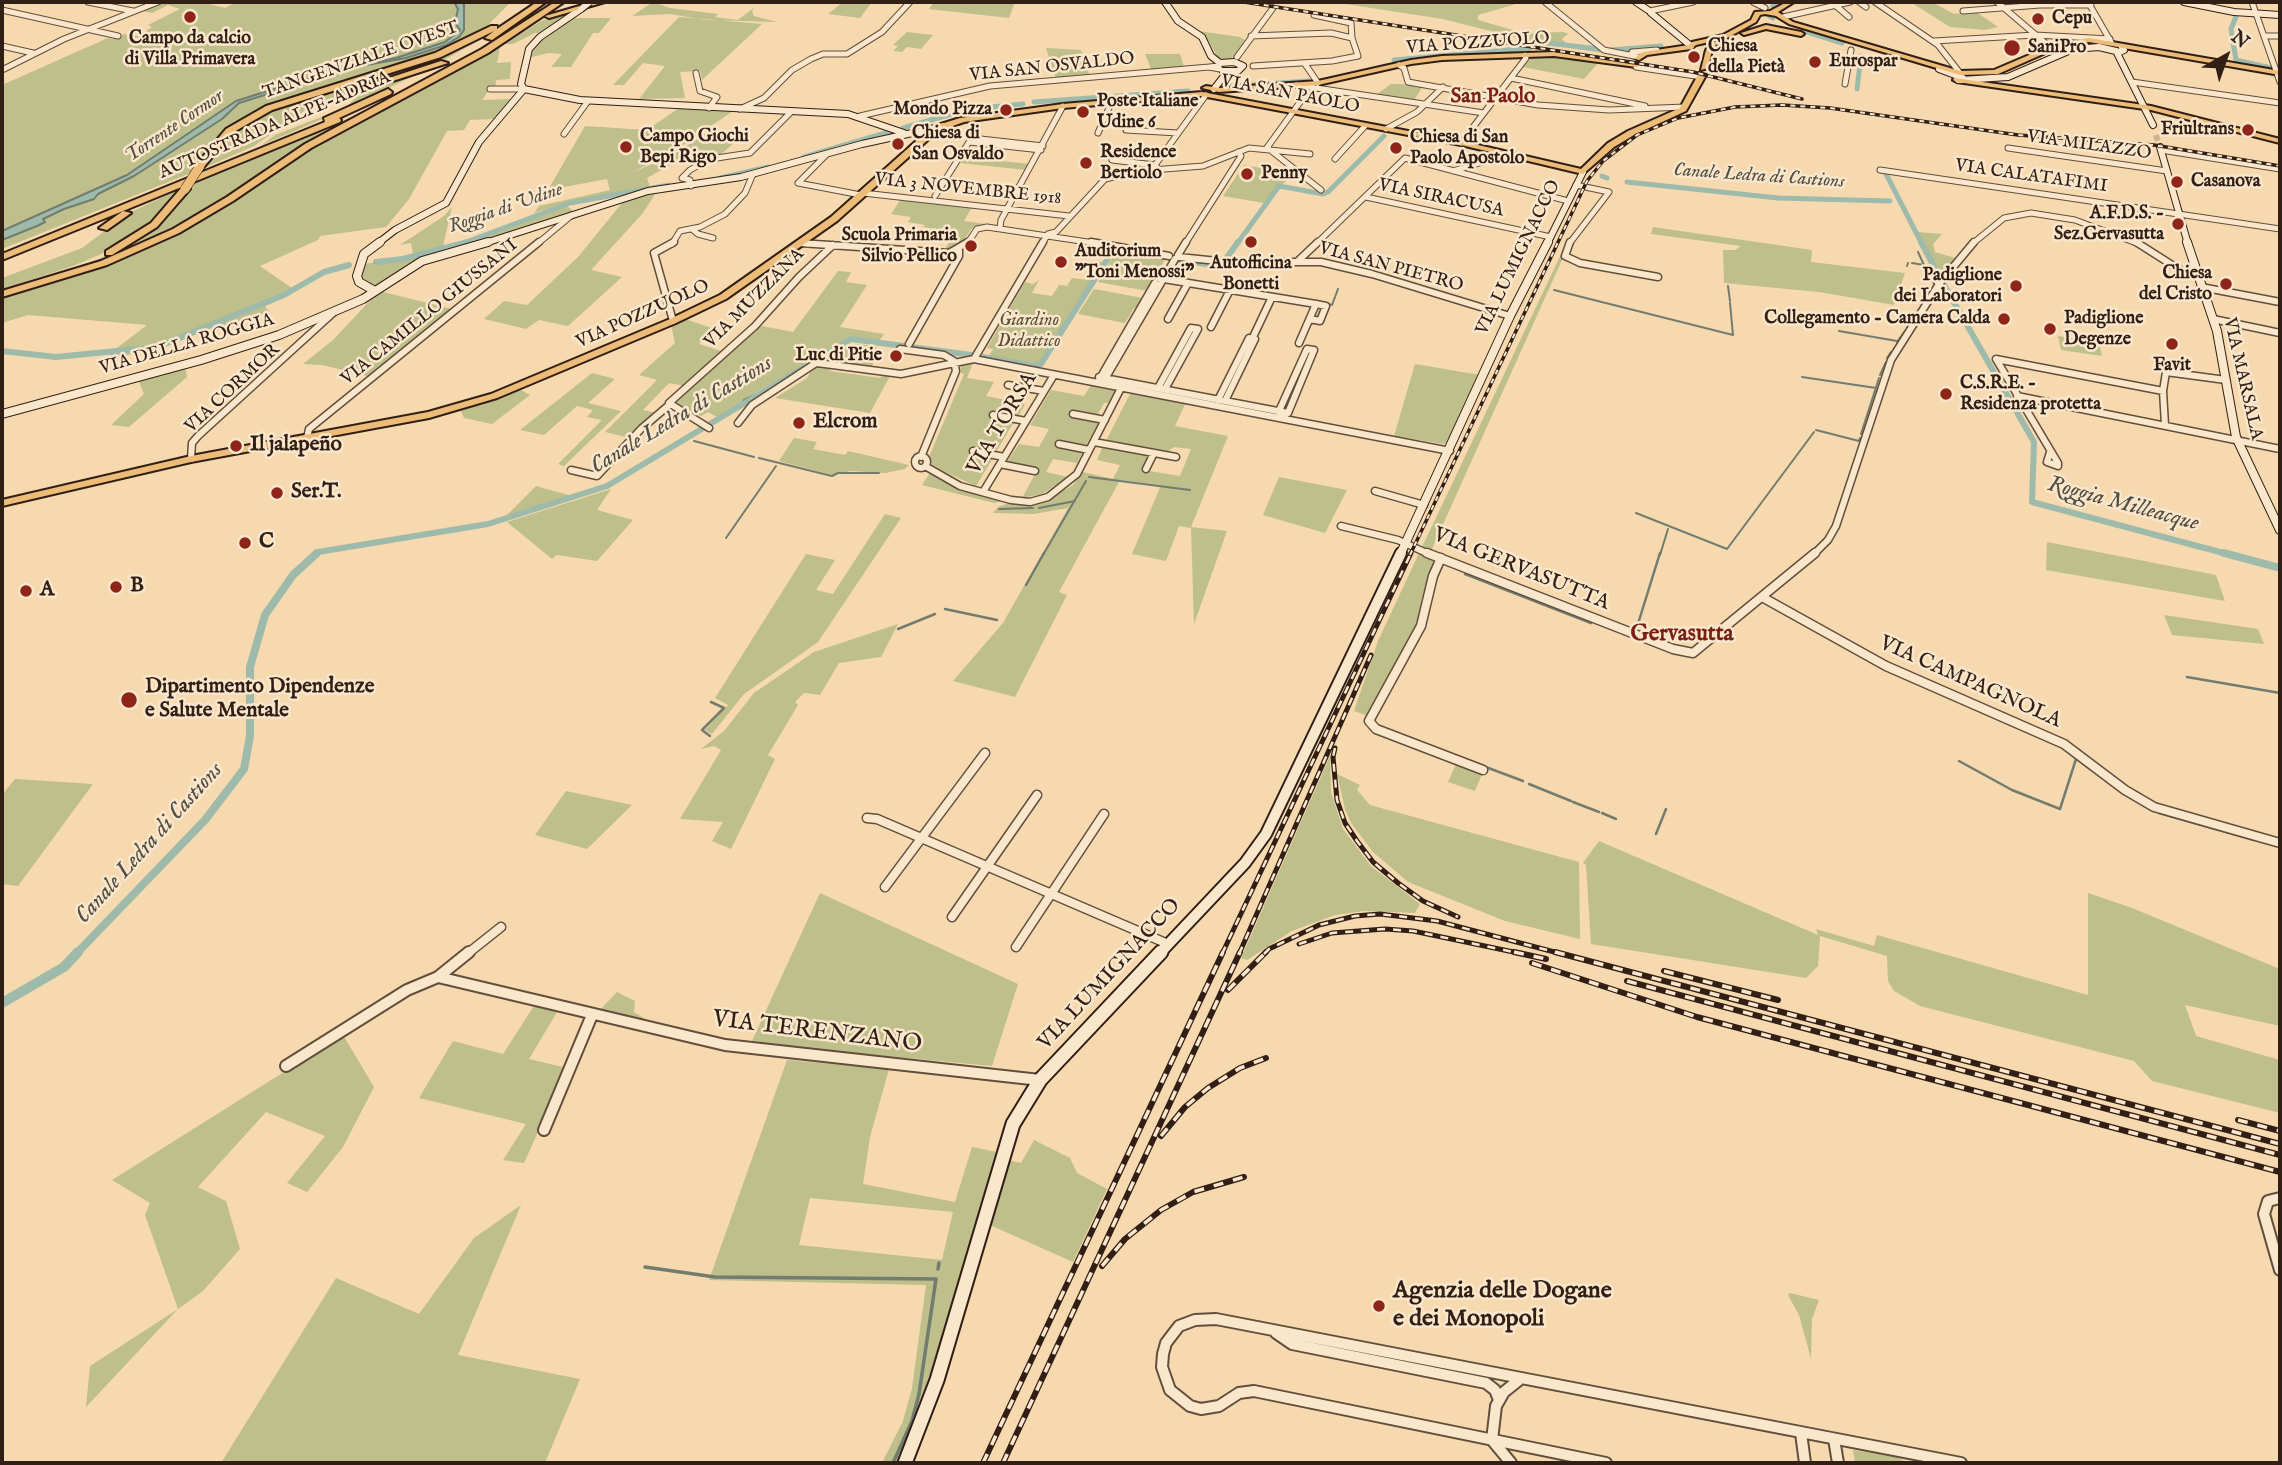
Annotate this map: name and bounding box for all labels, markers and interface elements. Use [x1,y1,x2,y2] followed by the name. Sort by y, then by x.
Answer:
[2052,8,2092,30] place label: Cepu
[182,9,198,25] marker: Campo da calcio di Villa Primavera
[2030,11,2046,27] marker: Cepu
[260,17,462,105] street label: TANGENZIALE OVEST
[2191,21,2261,91] north arrow
[2225,25,2254,54] text: N
[125,28,255,70] place label: Campo da calcio di Villa Primavera
[1406,28,1550,60] street label: VIA POZZUOLO
[1708,36,1785,78] place label: Chiesa della Pietà
[2028,37,2086,59] place label: SaniPro
[2002,38,2022,58] marker: SaniPro
[968,49,1136,87] street label: VIA SAN OSVALDO
[1686,49,1702,65] marker: Chiesa della Pietà
[1829,51,1898,73] place label: Eurospar
[1807,54,1823,70] marker: Eurospar
[156,67,394,185] street label: AUTOSTRADA ALPE-ADRIA
[1219,71,1361,119] street label: VIA SAN PAOLO
[1451,85,1535,111] district label: San Paolo
[122,86,228,168] water label: Torrente Cormor
[1097,91,1198,134] place label: Poste Italiane Udine 6
[893,99,992,121] place label: Mondo Pizza
[998,102,1014,118] marker: Mondo Pizza
[1075,104,1091,120] marker: Poste Italiane Udine 6
[2161,119,2234,141] place label: Friultrans
[2240,122,2256,138] marker: Friultrans
[912,123,1004,166] place label: Chiesa di San Osvaldo
[640,126,749,168] place label: Campo Giochi Bepi Rigo
[1410,127,1524,170] place label: Chiesa di San Paolo Apostolo
[2025,127,2153,165] street label: VIA MILAZZO
[890,136,906,152] marker: Chiesa di San Osvaldo
[618,139,634,155] marker: Campo Giochi Bepi Rigo
[1388,140,1404,156] marker: Chiesa di San Paolo Apostolo
[1100,142,1176,184] place label: Residence Bertiolo
[1078,155,1094,171] marker: Residence Bertiolo
[1953,156,2109,198] street label: VIA CALATAFIMI
[1673,160,1845,194] water label: Canale Ledra di Castions
[1261,163,1307,185] place label: Penny
[1239,166,1255,182] marker: Penny
[874,169,1062,211] street label: VIA 3 NOVEMBRE 1918
[2191,171,2261,193] place label: Casanova
[2169,174,2185,190] marker: Casanova
[1376,175,1506,223] street label: VIA SIRACUSA
[1472,177,1566,339] street label: VIA LUMIGNACCO
[446,179,566,239] water label: Roggia di Udine
[2054,203,2164,246] place label: A.F.D.S. - Sez.Gervasutta
[2170,216,2186,232] marker: A.F.D.S. - Sez.Gervasutta
[842,225,957,268] place label: Scuola Primaria Silvio Pellico
[1243,234,1259,250] marker: Autofficina Bonetti
[337,235,523,391] street label: VIA CAMILLO GIUSSANI
[963,238,979,254] marker: Scuola Primaria Silvio Pellico
[1317,238,1465,298] street label: VIA SAN PIETRO
[1075,241,1194,284] place label: Auditorium "Toni Menossi"
[701,245,809,353] street label: VIA MUZZANA
[1210,253,1292,296] place label: Autofficina Bonetti
[1053,254,1069,270] marker: Auditorium "Toni Menossi"
[2139,263,2212,306] place label: Chiesa del Cristo
[1894,265,2002,308] place label: Padiglione dei Laboratori
[573,276,713,354] street label: VIA POZZUOLO
[2218,276,2234,292] marker: Chiesa del Cristo
[2008,278,2024,294] marker: Padiglione dei Laboratori
[1764,308,1990,330] place label: Collegamento - Camera Calda
[2064,308,2143,350] place label: Padiglione Degenze
[97,310,277,380] street label: VIA DELLA ROGGIA
[997,310,1061,352] park label: Giardino Didattico
[1996,311,2012,327] marker: Collegamento - Camera Calda
[2217,316,2267,442] street label: VIA MARSALA
[2042,321,2058,337] marker: Padiglione Degenze
[2164,336,2180,352] marker: Favit
[181,340,285,438] street label: VIA CORMOR
[796,345,882,367] place label: Luc di Pitie
[888,348,904,364] marker: Luc di Pitie
[586,351,778,481] water label: Canale Ledra di Castions
[2153,355,2191,377] place label: Favit
[963,368,1043,480] street label: VIA TORSA
[1960,373,2101,416] place label: C.S.R.E. - Residenza protetta
[1938,386,1954,402] marker: C.S.R.E. - Residenza protetta
[813,410,877,436] place label: Elcrom
[791,415,807,431] marker: Elcrom
[250,433,342,459] place label: Il jalapeño
[228,438,244,454] marker: Il jalapeño
[2044,472,2202,538] water label: Roggia Milleacque
[291,480,342,506] place label: Ser.T.
[269,485,285,501] marker: Ser.T.
[1429,523,1613,617] street label: VIA GERVASUTTA
[259,530,274,556] place label: C
[237,535,253,551] marker: C
[130,574,144,600] place label: B
[40,578,54,604] place label: A
[108,579,124,595] marker: B
[18,583,34,599] marker: A
[1630,621,1734,649] district label: Gervasutta
[1875,632,2065,734] street label: VIA CAMPAGNOLA
[145,675,374,725] place label: Dipartimento Dipendenze e Salute Mentale
[119,690,139,710] marker: Dipartimento Dipendenze e Salute Mentale
[70,758,230,930] water label: Canale Ledra di Castions
[1033,894,1187,1056] street label: VIA LUMIGNACCO
[711,1006,923,1060] street label: VIA TERENZANO
[1393,1278,1612,1334] place label: Agenzia delle Dogane e dei Monopoli
[1371,1298,1387,1314] marker: Agenzia delle Dogane e dei Monopoli

